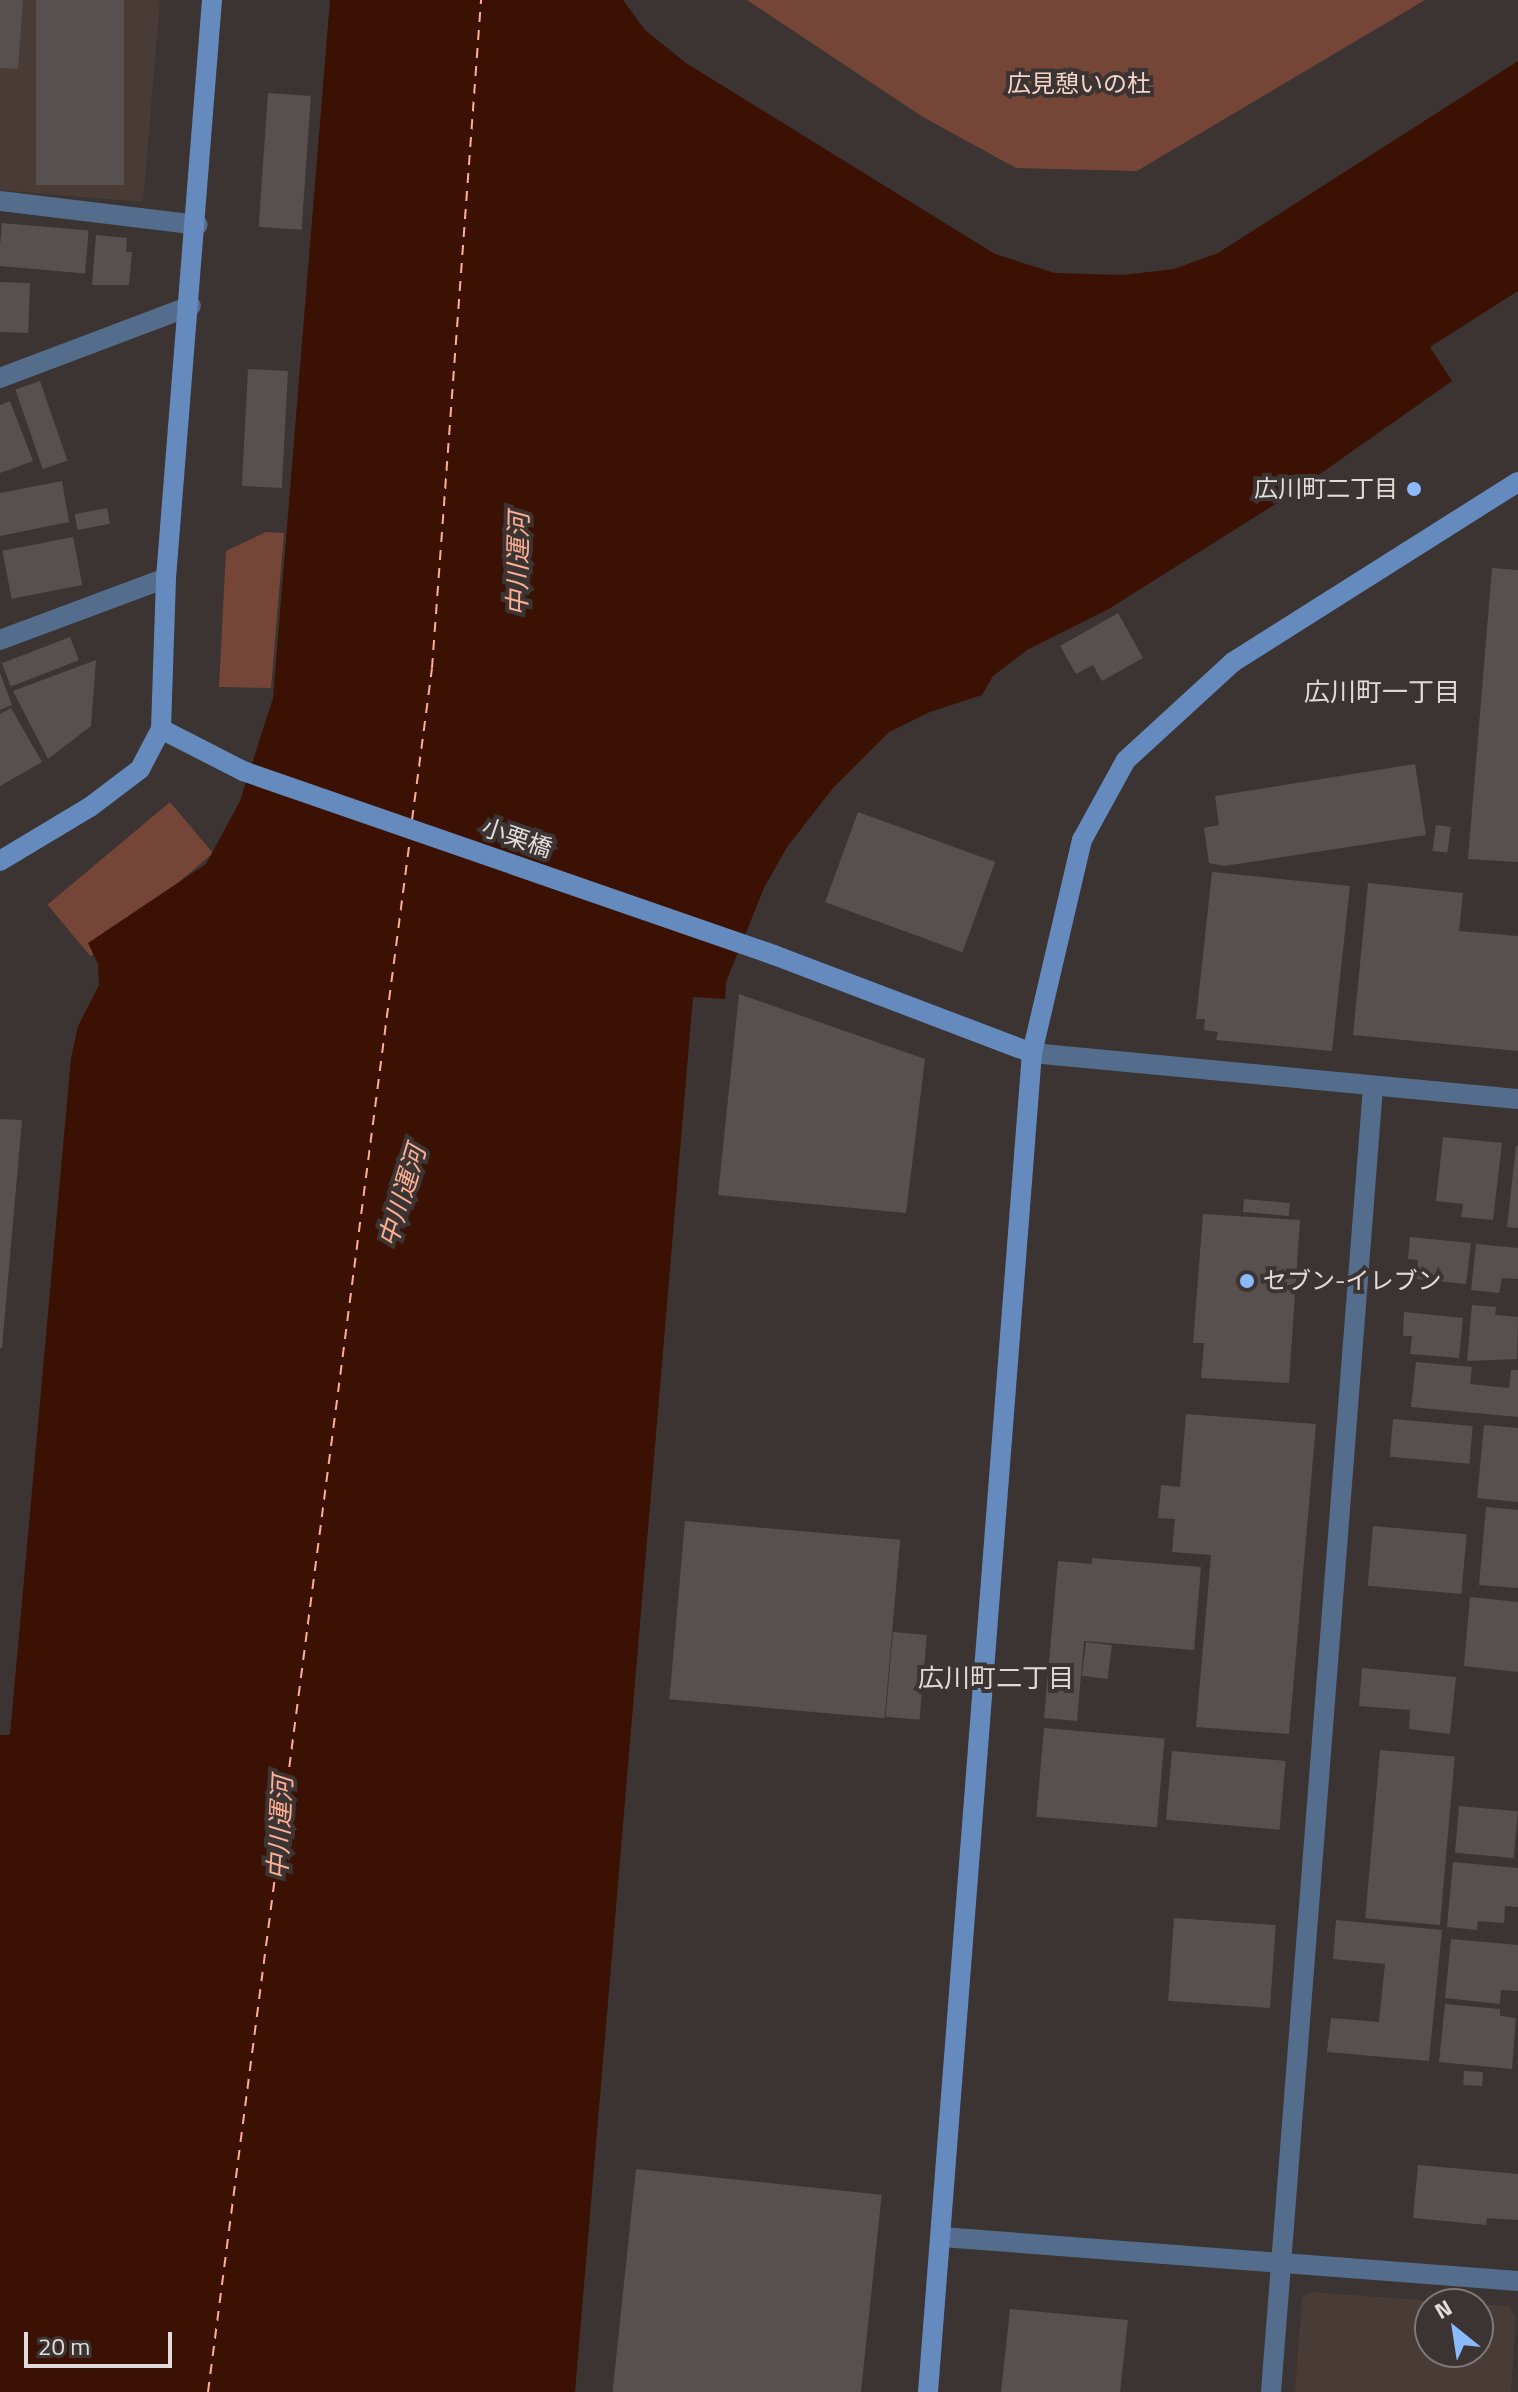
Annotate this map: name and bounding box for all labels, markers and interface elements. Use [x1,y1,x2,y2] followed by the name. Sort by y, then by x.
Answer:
[1007,70,1151,98] park label: 広見憩いの杜
[1254,475,1398,503] place label: 広川町二丁目
[1405,480,1423,498] marker: 広川町二丁目
[501,512,535,616] water label: 中川運河
[1304,676,1460,708] district label: 広川町一丁目
[478,813,556,863] street label: 小栗橋
[372,1142,432,1250] water label: 中川運河
[1263,1267,1442,1295] place label: セブン-イレブン
[1238,1272,1256,1290] marker: セブン-イレブン
[918,1662,1074,1694] district label: 広川町二丁目
[262,1775,298,1881] water label: 中川運河
[1414,2288,1494,2368] north arrow
[1428,2290,1458,2327] text: N
[28,2316,176,2366] scale bar
[38,2328,90,2364] text: 20 m

